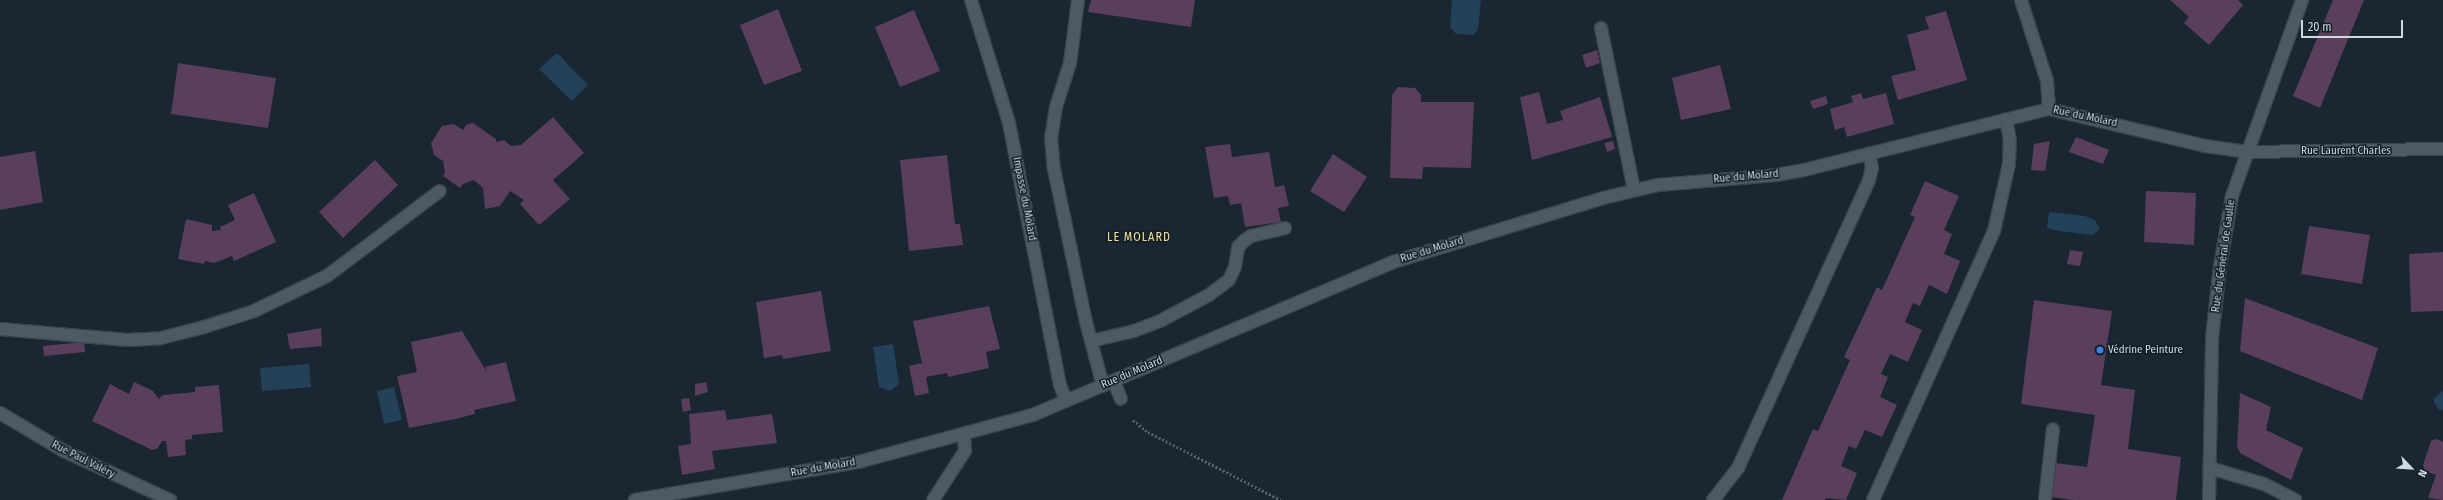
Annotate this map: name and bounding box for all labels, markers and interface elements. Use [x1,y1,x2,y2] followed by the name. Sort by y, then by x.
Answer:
[2303,12,2405,38] scale bar
[2308,20,2332,34] text: 20 m
[2052,104,2118,130] street label: Rue du Molard
[2301,144,2391,158] street label: Rue Laurent Charles
[1009,156,1039,242] street label: Impasse du Molard
[1713,168,1779,186] street label: Rue du Molard
[2210,199,2238,313] street label: Rue du Général de Gaulle
[1107,231,1171,245] district label: LE MOLARD
[1399,234,1465,266] street label: Rue du Molard
[2108,343,2183,357] place label: Védrine Peinture
[2095,345,2105,355] marker: Védrine Peinture
[1099,354,1165,392] street label: Rue du Molard
[49,438,117,482] street label: Rue Paul Valéry
[2391,448,2431,488] north arrow
[790,456,856,480] street label: Rue du Molard
[2415,468,2430,479] text: N

